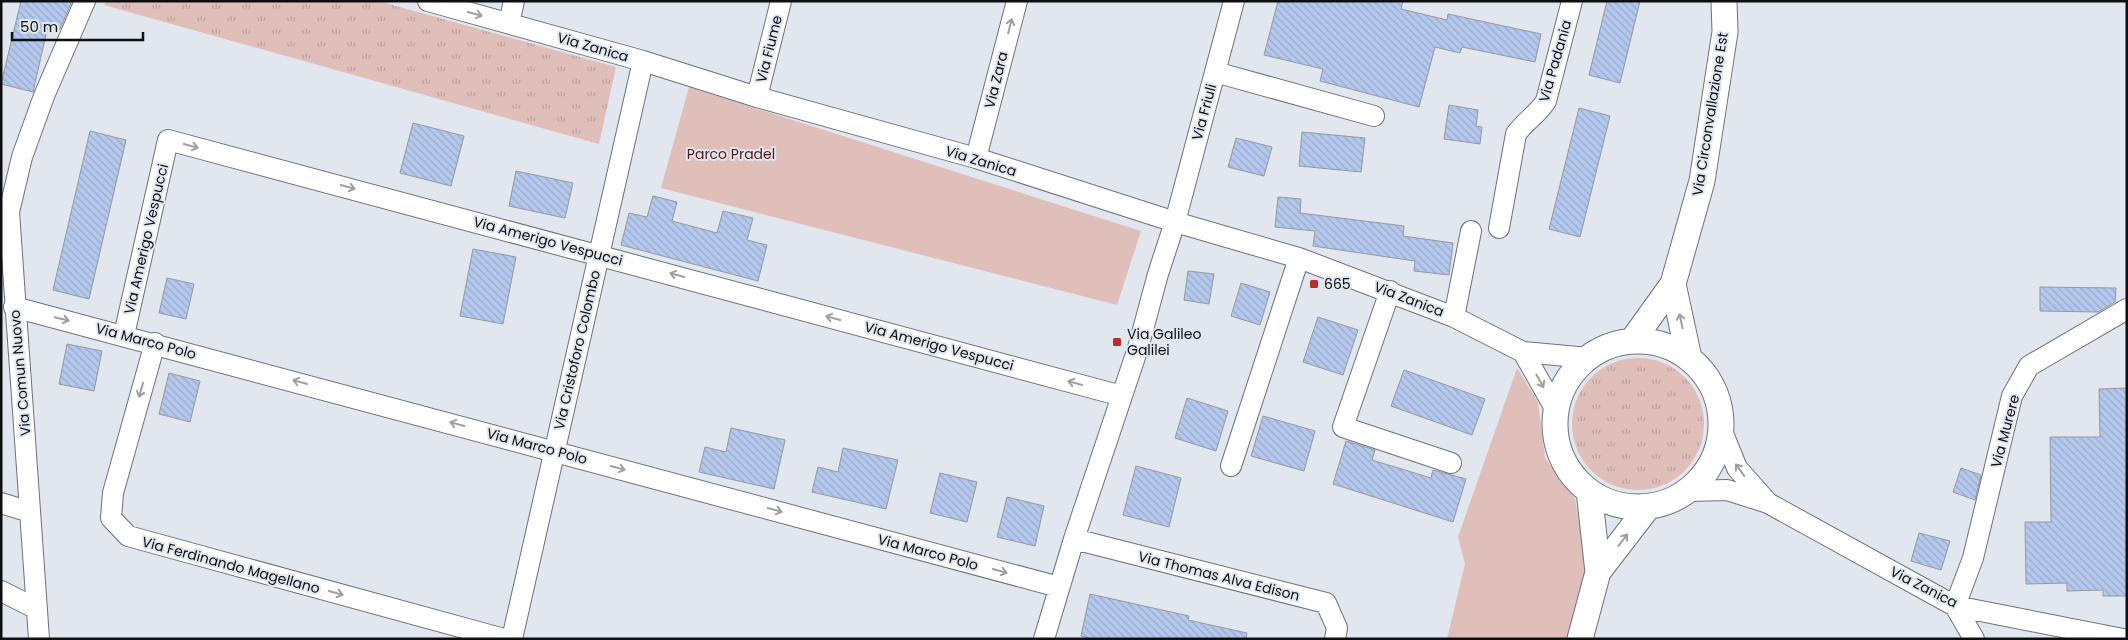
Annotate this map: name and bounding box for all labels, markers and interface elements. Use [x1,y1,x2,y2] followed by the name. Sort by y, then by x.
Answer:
[467,9,483,19] one-way arrow
[12,10,144,42] scale bar
[751,13,787,85] street label: Via Fiume
[20,16,58,37] text: 50 m
[1534,18,1576,104] street label: Via Padania
[1006,19,1015,35] one-way arrow
[555,27,631,67] street label: Via Zanica
[1687,31,1733,197] street label: Via Circonvallazione Est
[979,50,1013,110] street label: Via Zara
[1187,82,1221,142] street label: Via Friuli
[182,141,198,151] one-way arrow
[943,141,1019,181] street label: Via Zanica
[687,144,775,164] park label: Parco Pradel
[119,162,173,316] street label: Via Amerigo Vespucci
[339,183,355,193] one-way arrow
[471,211,625,271] street label: Via Amerigo Vespucci
[549,268,605,432] street label: Via Cristoforo Colombo
[669,270,685,280] one-way arrow
[1324,274,1351,294] place label: 665
[1371,276,1447,322] street label: Via Zanica
[1308,278,1320,290] marker: 665
[5,309,35,437] street label: Via Comun Nuovo
[826,312,842,322] one-way arrow
[1675,313,1685,329] one-way arrow
[53,315,69,324] one-way arrow
[862,316,1016,376] street label: Via Amerigo Vespucci
[93,318,199,364] street label: Via Marco Polo
[1127,324,1201,360] place label: Via Galileo Galilei
[1111,336,1123,348] marker: Via Galileo Galilei
[1535,374,1545,389] one-way arrow
[292,377,308,386] one-way arrow
[1067,378,1083,387] one-way arrow
[136,382,146,398] one-way arrow
[1986,392,2024,470] street label: Via Murere
[449,419,465,429] one-way arrow
[484,423,590,469] street label: Via Marco Polo
[1735,463,1745,477] one-way arrow
[610,464,626,473] one-way arrow
[767,506,783,516] one-way arrow
[875,529,981,575] street label: Via Marco Polo
[140,532,322,598] street label: Via Ferdinando Magellano
[1617,534,1628,547] one-way arrow
[1136,546,1302,606] street label: Via Thomas Alva Edison
[1887,561,1961,613] street label: Via Zanica
[991,567,1007,576] one-way arrow
[328,589,344,598] one-way arrow

